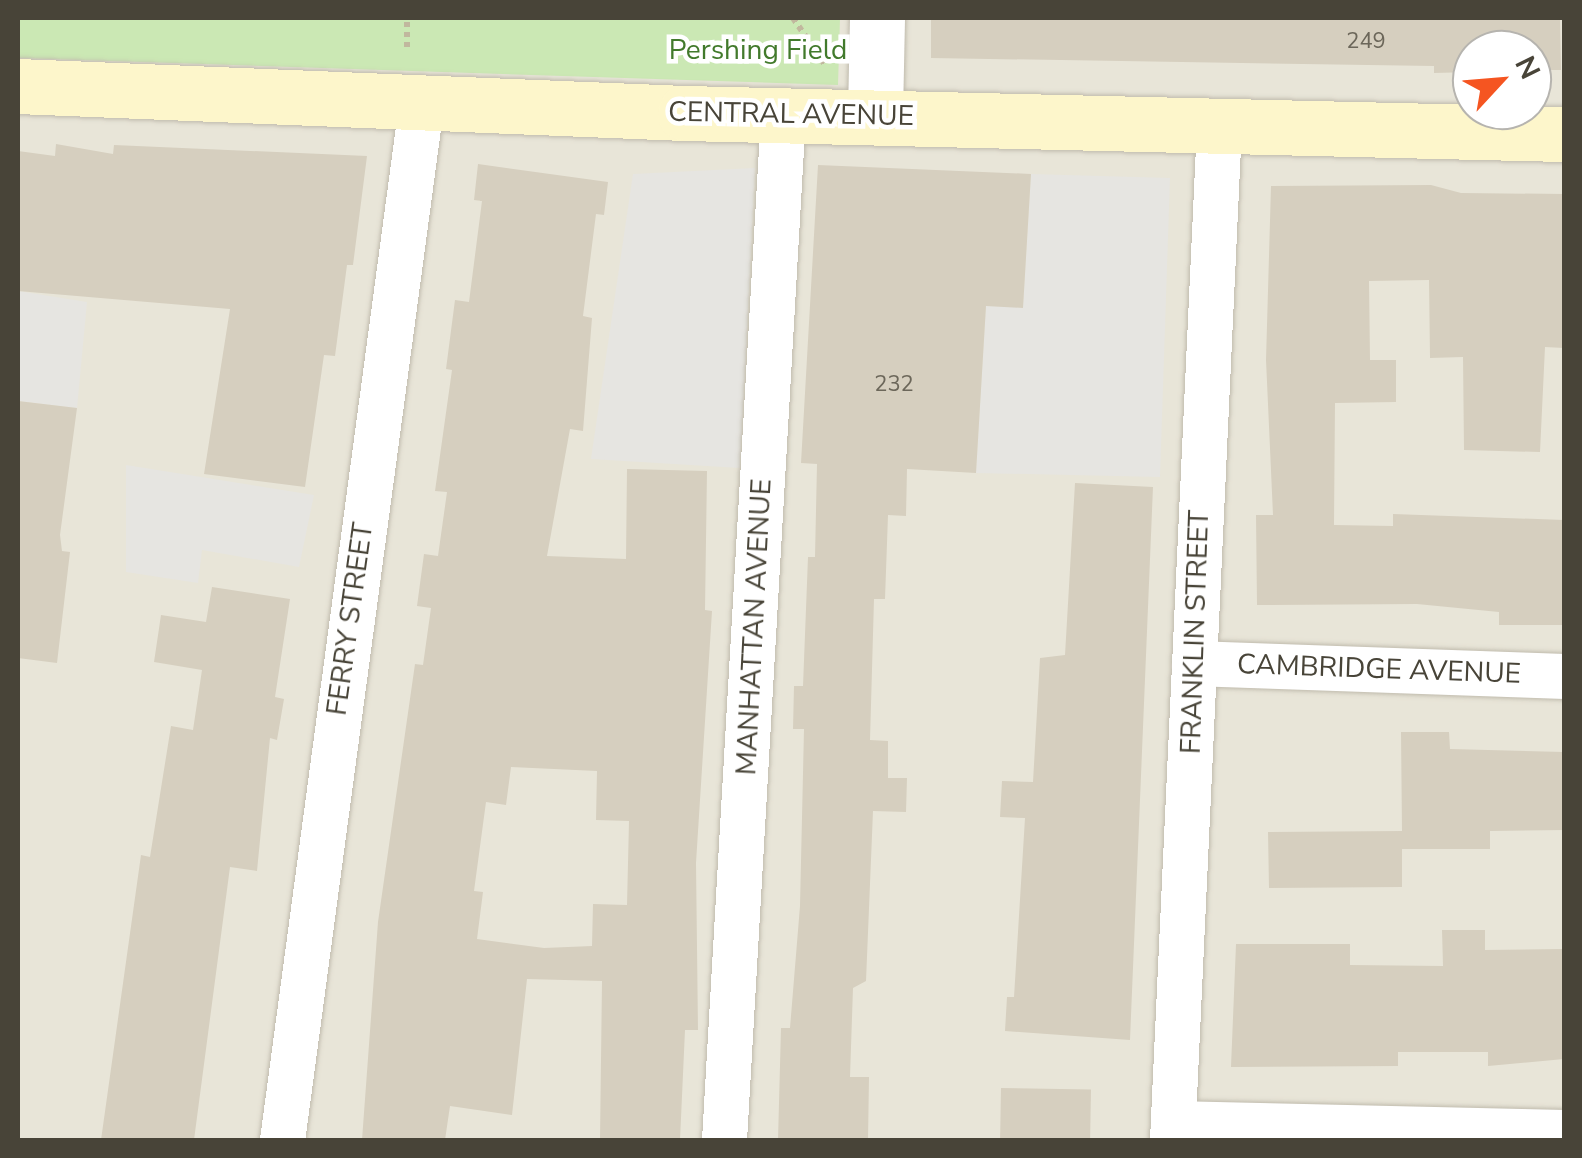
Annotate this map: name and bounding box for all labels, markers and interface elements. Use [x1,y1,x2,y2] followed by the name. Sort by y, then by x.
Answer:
[1346,29,1386,55] house number: 249
[1452,30,1552,130] north arrow
[669,33,847,67] park label: Pershing Field
[1505,50,1549,85] text: N
[668,95,914,133] street label: CENTRAL AVENUE
[874,372,914,398] house number: 232
[729,478,779,776] street label: MANHATTAN AVENUE
[1174,509,1216,755] street label: FRANKLIN STREET
[320,520,380,718] street label: FERRY STREET
[1236,647,1522,691] street label: CAMBRIDGE AVENUE

